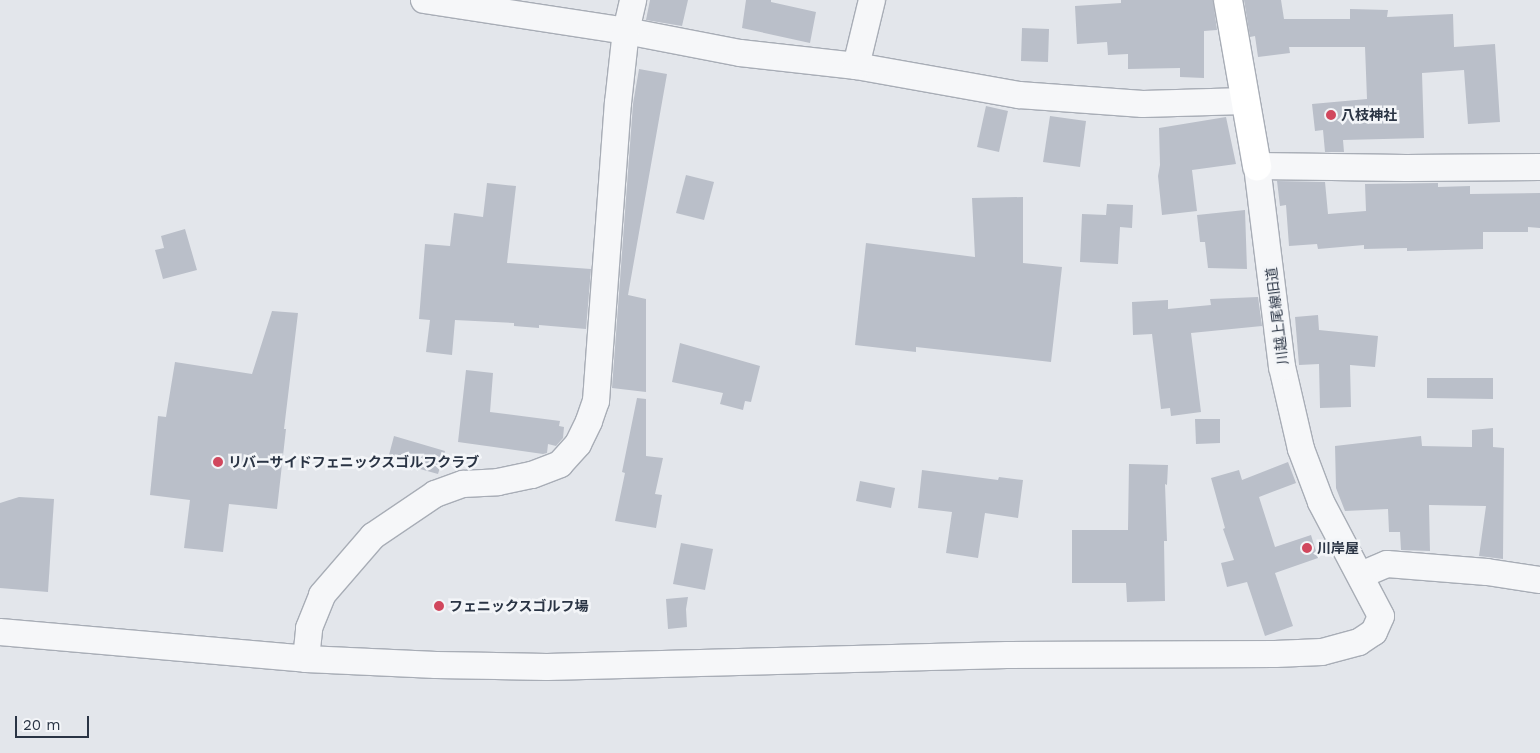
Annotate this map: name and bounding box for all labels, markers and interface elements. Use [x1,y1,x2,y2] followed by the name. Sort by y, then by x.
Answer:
[1341,107,1397,123] place label: 八枝神社
[1325,109,1337,121] marker: 八枝神社
[1263,266,1291,366] street label: 川越上尾線旧道
[228,454,480,470] place label: リバーサイドフェニックスゴルフクラブ
[212,456,224,468] marker: リバーサイドフェニックスゴルフクラブ
[1317,540,1359,556] place label: 川岸屋
[1301,542,1313,554] marker: 川岸屋
[449,598,589,614] place label: フェニックスゴルフ場
[433,600,445,612] marker: フェニックスゴルフ場
[18,706,91,738] scale bar
[23,716,61,734] text: 20 m

